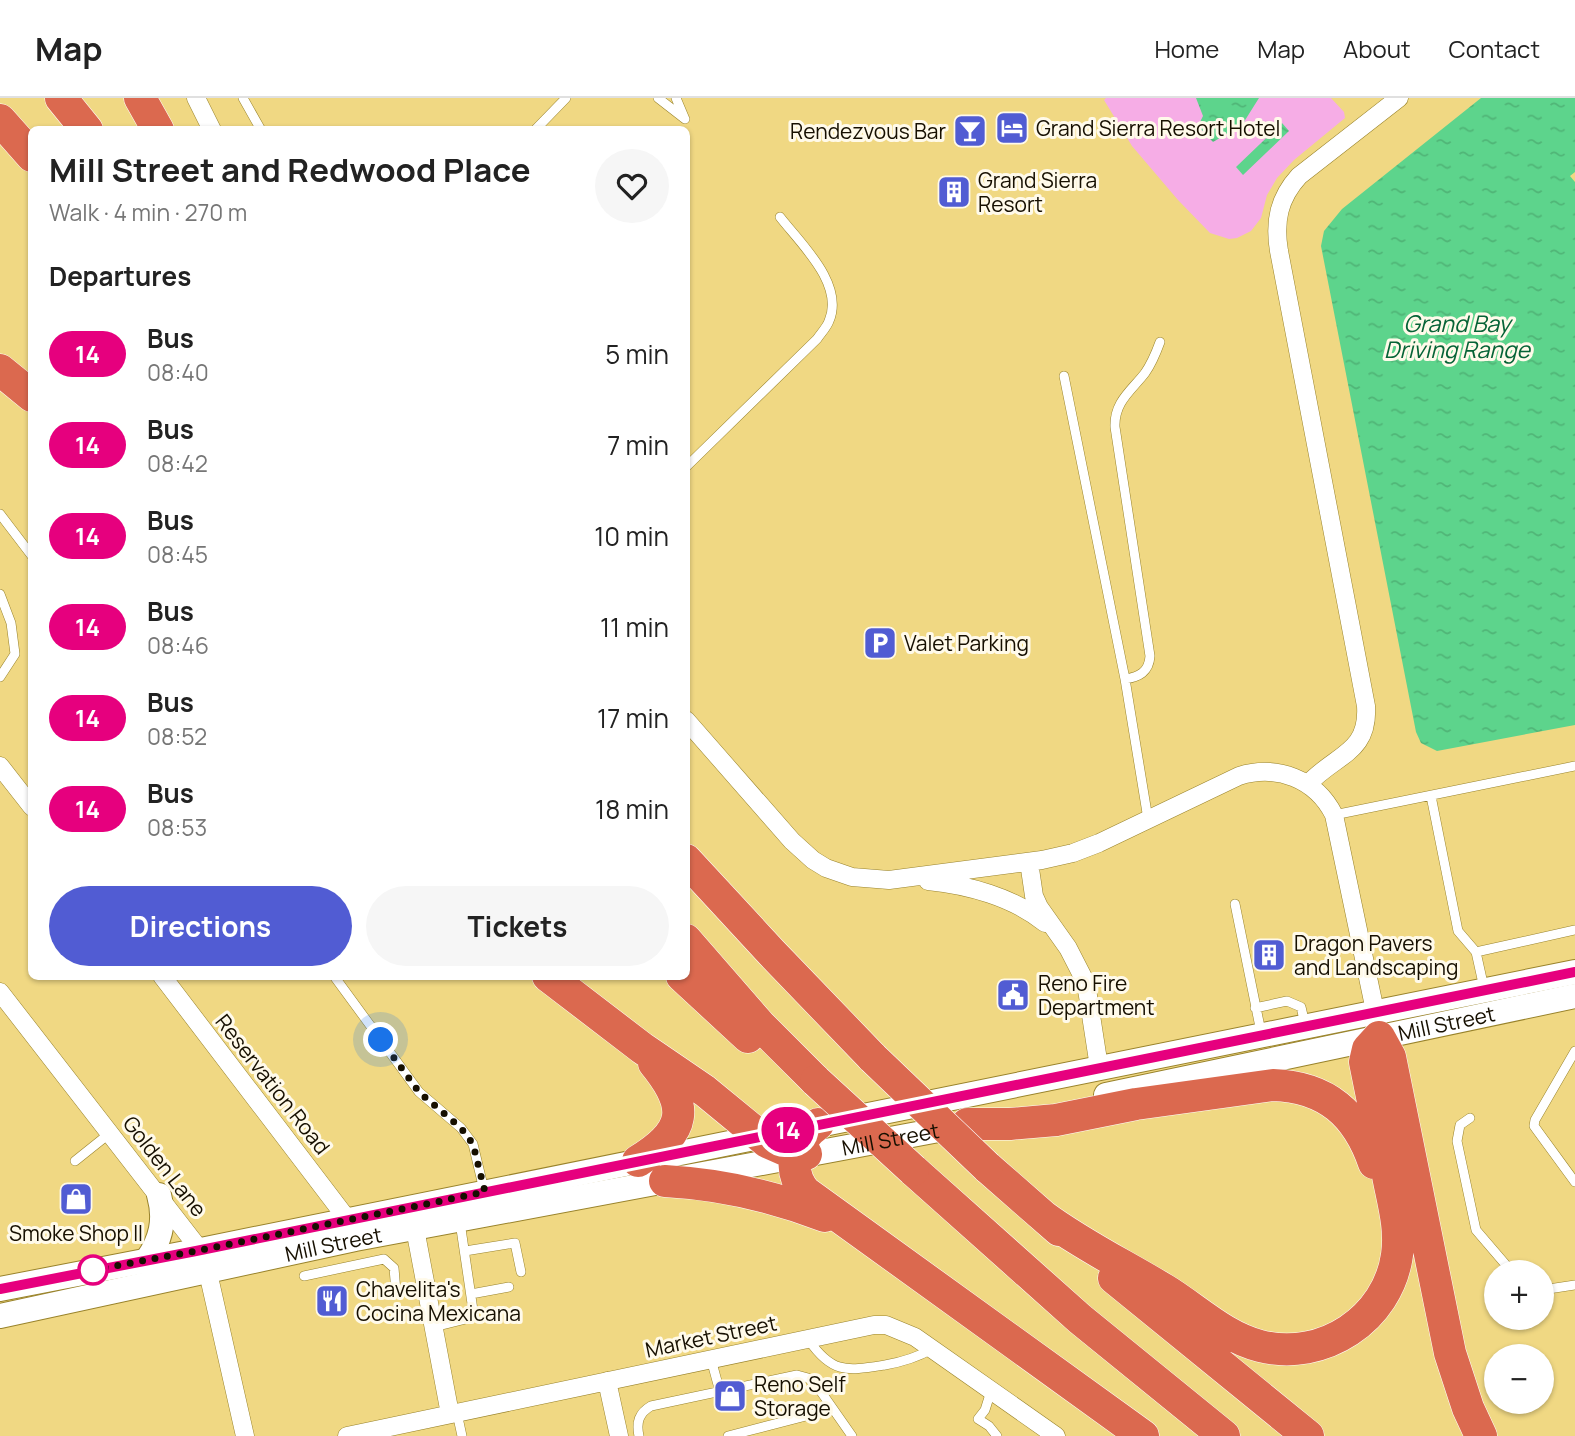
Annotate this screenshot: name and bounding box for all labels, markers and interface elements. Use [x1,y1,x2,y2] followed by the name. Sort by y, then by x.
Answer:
[35,26,103,71] text: Map
[1154,32,1219,65] text: Home
[1257,32,1305,65] text: Map
[1343,32,1411,65] text: About
[1449,32,1540,65] text: Contact
[993,109,1031,147] hotel icon: Grand Sierra Resort Hotel
[951,112,989,150] bar icon: Rendezvous Bar
[1036,114,1281,142] place label: Grand Sierra Resort Hotel
[790,117,946,145] place label: Rendezvous Bar
[49,147,531,192] text: Mill Street and Redwood Place
[595,149,669,223] button: heart
[978,166,1097,218] place label: Grand Sierra Resort
[935,173,973,211] building icon: Grand Sierra Resort
[49,196,247,228] text: Walk · 4 min · 270 m
[49,258,191,294] text: Departures
[1384,307,1532,365] water label: Grand Bay Driving Range
[147,320,194,356] text: Bus
[605,336,669,372] text: 5 min
[75,337,100,370] text: 14
[147,356,209,388] text: 08:40
[147,411,194,447] text: Bus
[607,427,669,463] text: 7 min
[75,428,100,461] text: 14
[147,447,208,479] text: 08:42
[147,502,194,538] text: Bus
[594,518,669,554] text: 10 min
[75,519,100,552] text: 14
[147,538,208,570] text: 08:45
[147,593,194,629] text: Bus
[600,609,669,645] text: 11 min
[75,610,100,643] text: 14
[861,624,899,662] parking icon: Valet Parking
[147,629,209,661] text: 08:46
[904,629,1029,657] place label: Valet Parking
[147,684,194,720] text: Bus
[597,700,669,736] text: 17 min
[75,701,100,734] text: 14
[147,720,207,752] text: 08:52
[147,775,194,811] text: Bus
[595,791,669,827] text: 18 min
[75,792,100,825] text: 14
[147,811,207,843] text: 08:53
[49,886,352,966] button: Directions
[366,886,669,966] button: Tickets
[1294,929,1458,981] place label: Dragon Pavers and Landscaping
[1250,936,1288,974] building icon: Dragon Pavers and Landscaping
[1038,969,1155,1021] place label: Reno Fire Department
[994,976,1032,1014] public building icon: Reno Fire Department
[1396,999,1497,1047] street label: Mill Street
[210,1008,336,1160] street label: Reservation Road
[363,1022,398,1057] your location
[756,1107,820,1153] line badge: 14
[117,1110,213,1222] street label: Golden Lane
[775,1113,801,1146] text: 14
[840,1116,941,1162] street label: Mill Street
[57,1180,95,1218] shop icon: Smoke Shop II
[9,1219,143,1247] place label: Smoke Shop II
[282,1220,384,1268] street label: Mill Street
[78,1255,108,1285] unlabelled marker
[1484,1260,1554,1414] map controls
[1484,1260,1554,1330] button: +
[356,1275,521,1327] place label: Chavelita's Cocina Mexicana
[313,1282,351,1320] restaurant icon: Chavelita's Cocina Mexicana
[643,1308,779,1364] street label: Market Street
[1484,1344,1554,1414] button: −
[754,1370,846,1422] place label: Reno Self Storage
[711,1377,749,1415] shop icon: Reno Self Storage

